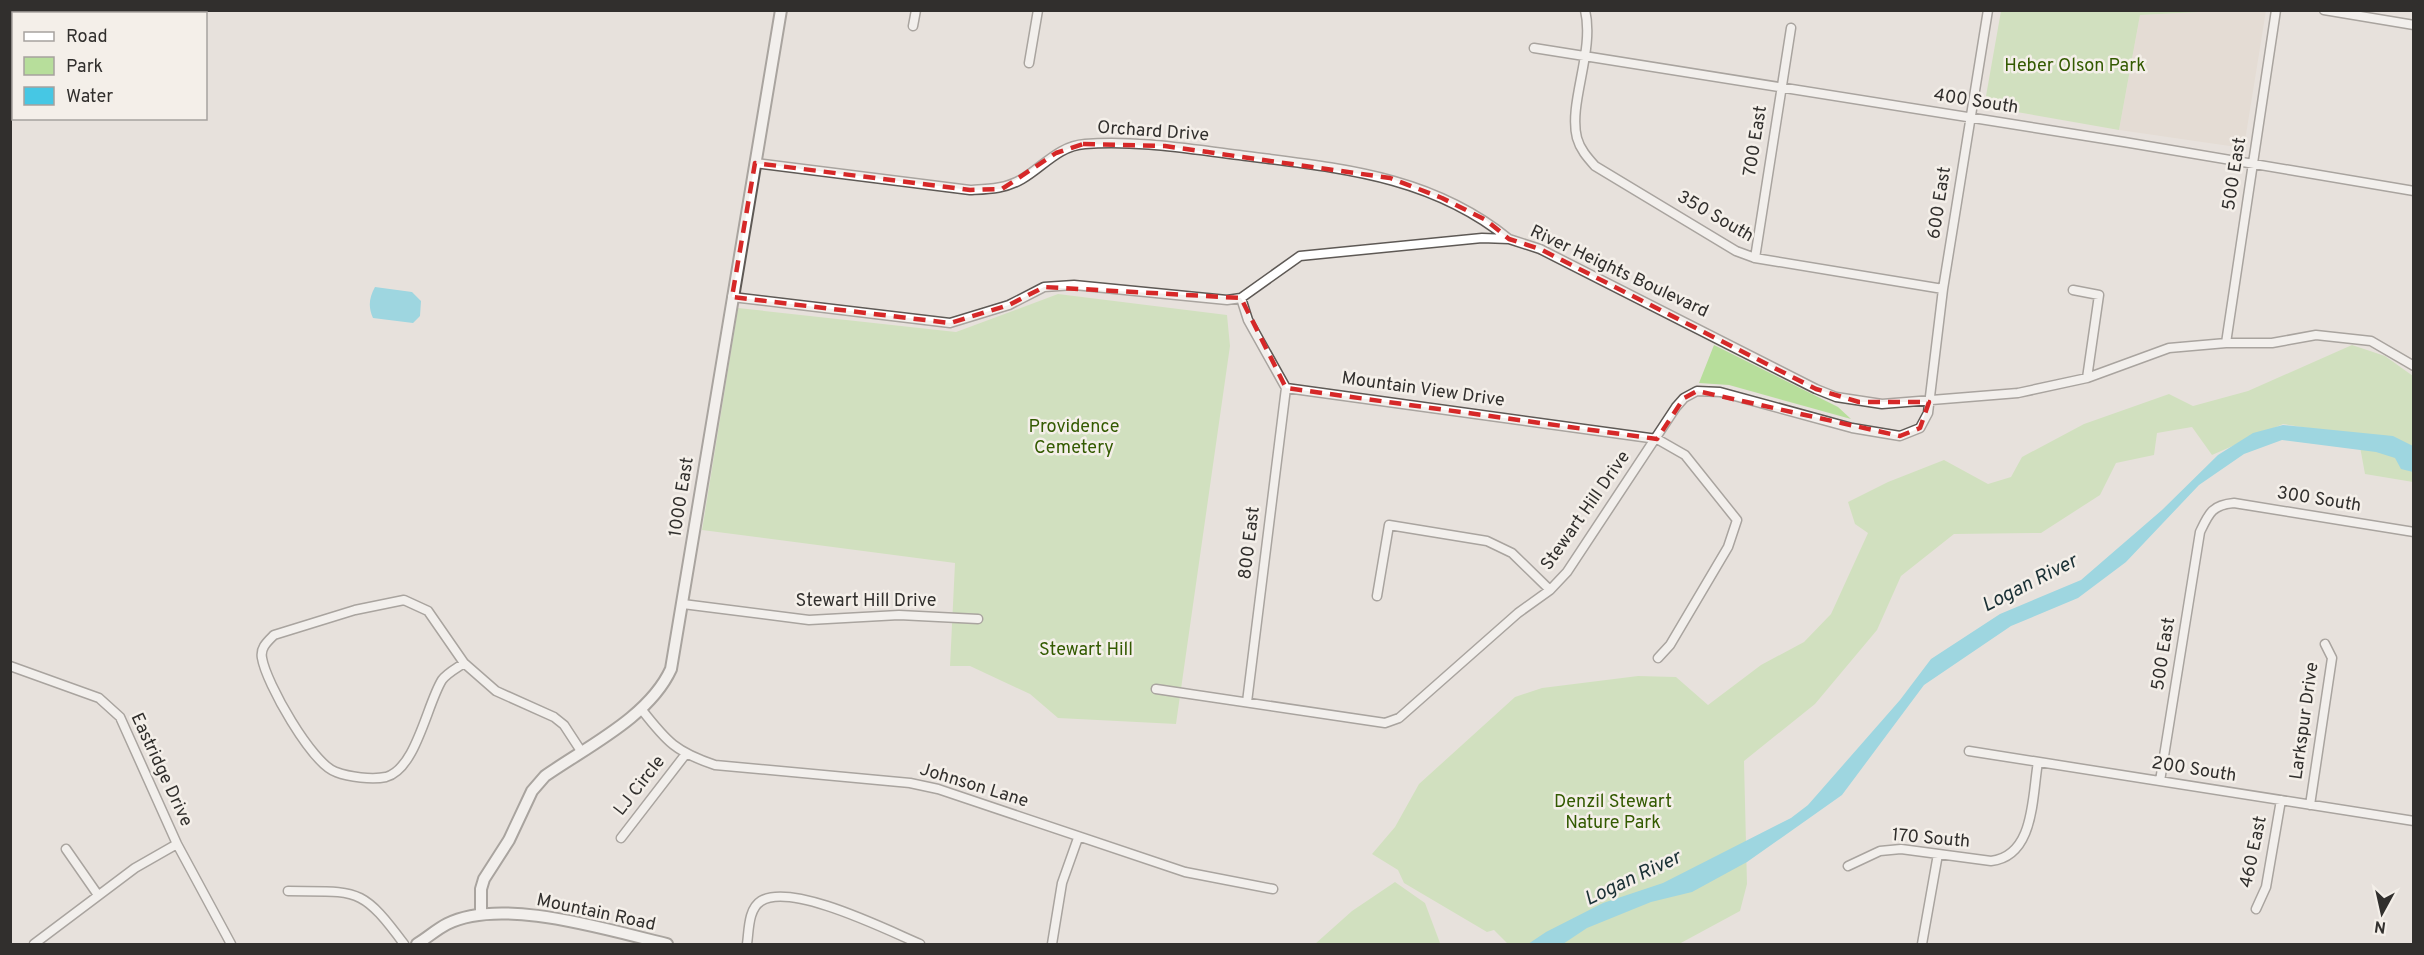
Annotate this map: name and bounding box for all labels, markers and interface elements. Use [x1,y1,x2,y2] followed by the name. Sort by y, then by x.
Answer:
[12,12,207,120] legend
[66,26,108,49] text: Road
[2004,55,2146,78] park label: Heber Olson Park
[66,56,103,79] text: Park
[1932,84,2020,120] street label: 400 South
[66,86,113,109] text: Water
[1739,104,1773,178] street label: 700 East
[1096,117,1210,147] street label: Orchard Drive
[2218,136,2252,212] street label: 500 East
[1923,165,1957,241] street label: 600 East
[1672,186,1758,248] street label: 350 South
[1526,221,1712,323] street label: River Heights Boulevard
[1340,367,1506,413] street label: Mountain View Drive
[1029,416,1119,460] park label: Providence Cemetery
[1536,447,1636,575] street label: Stewart Hill Drive
[664,455,700,539] street label: 1000 East
[2275,482,2363,518] street label: 300 South
[1234,505,1266,581] street label: 800 East
[1978,548,2083,619] water label: Logan River
[796,590,936,613] street label: Stewart Hill Drive
[2147,616,2181,692] street label: 500 East
[1039,639,1133,662] park label: Stewart Hill
[2285,661,2325,781] street label: Larkspur Drive
[125,710,197,830] street label: Eastridge Drive
[609,751,671,821] street label: LJ Circle
[2150,752,2238,788] street label: 200 South
[917,759,1031,813] street label: Johnson Lane
[1554,791,1672,835] park label: Denzil Stewart Nature Park
[2235,814,2273,890] street label: 460 East
[1891,824,1971,854] street label: 170 South
[1581,845,1687,913] water label: Logan River
[2352,883,2412,943] north arrow
[534,889,658,937] street label: Mountain Road
[2373,915,2387,937] text: N

